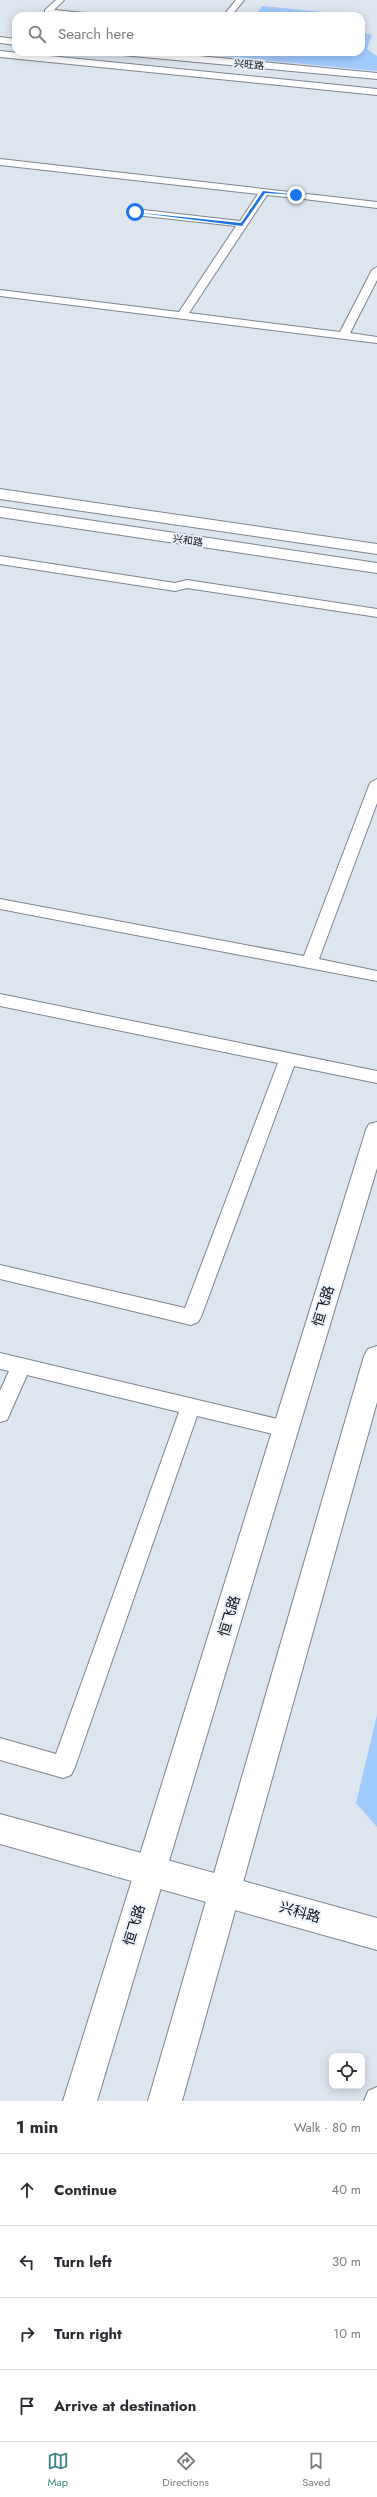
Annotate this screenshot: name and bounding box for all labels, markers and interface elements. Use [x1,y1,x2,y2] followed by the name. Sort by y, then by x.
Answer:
[12,12,365,56] search box
[26,23,48,45] icon: search
[58,23,134,45] text: Search here
[233,56,265,73] street label: 兴旺路
[287,186,305,204] route end
[126,203,144,221] route start
[172,531,204,550] street label: 兴和路
[307,1283,339,1329] street label: 恒飞路
[213,1593,245,1639] street label: 恒飞路
[277,1897,323,1927] street label: 兴科路
[118,1902,150,1948] street label: 恒飞路
[329,2053,365,2089] map controls
[329,2053,365,2089] button: locate
[16,2115,58,2139] text: 1 min
[294,2118,361,2137] text: Walk · 80 m
[16,2179,38,2201] icon: ahead
[54,2179,117,2201] text: Continue
[332,2180,361,2199] text: 40 m
[16,2251,38,2273] icon: left
[54,2251,112,2273] text: Turn left
[332,2252,361,2271] text: 30 m
[16,2323,38,2345] icon: right
[54,2323,122,2345] text: Turn right
[333,2324,361,2343] text: 10 m
[16,2395,38,2417] icon: arrive
[54,2395,196,2417] text: Arrive at destination
[47,2450,69,2490] tab: Map
[162,2450,209,2490] tab: Directions
[302,2450,330,2490] tab: Saved

